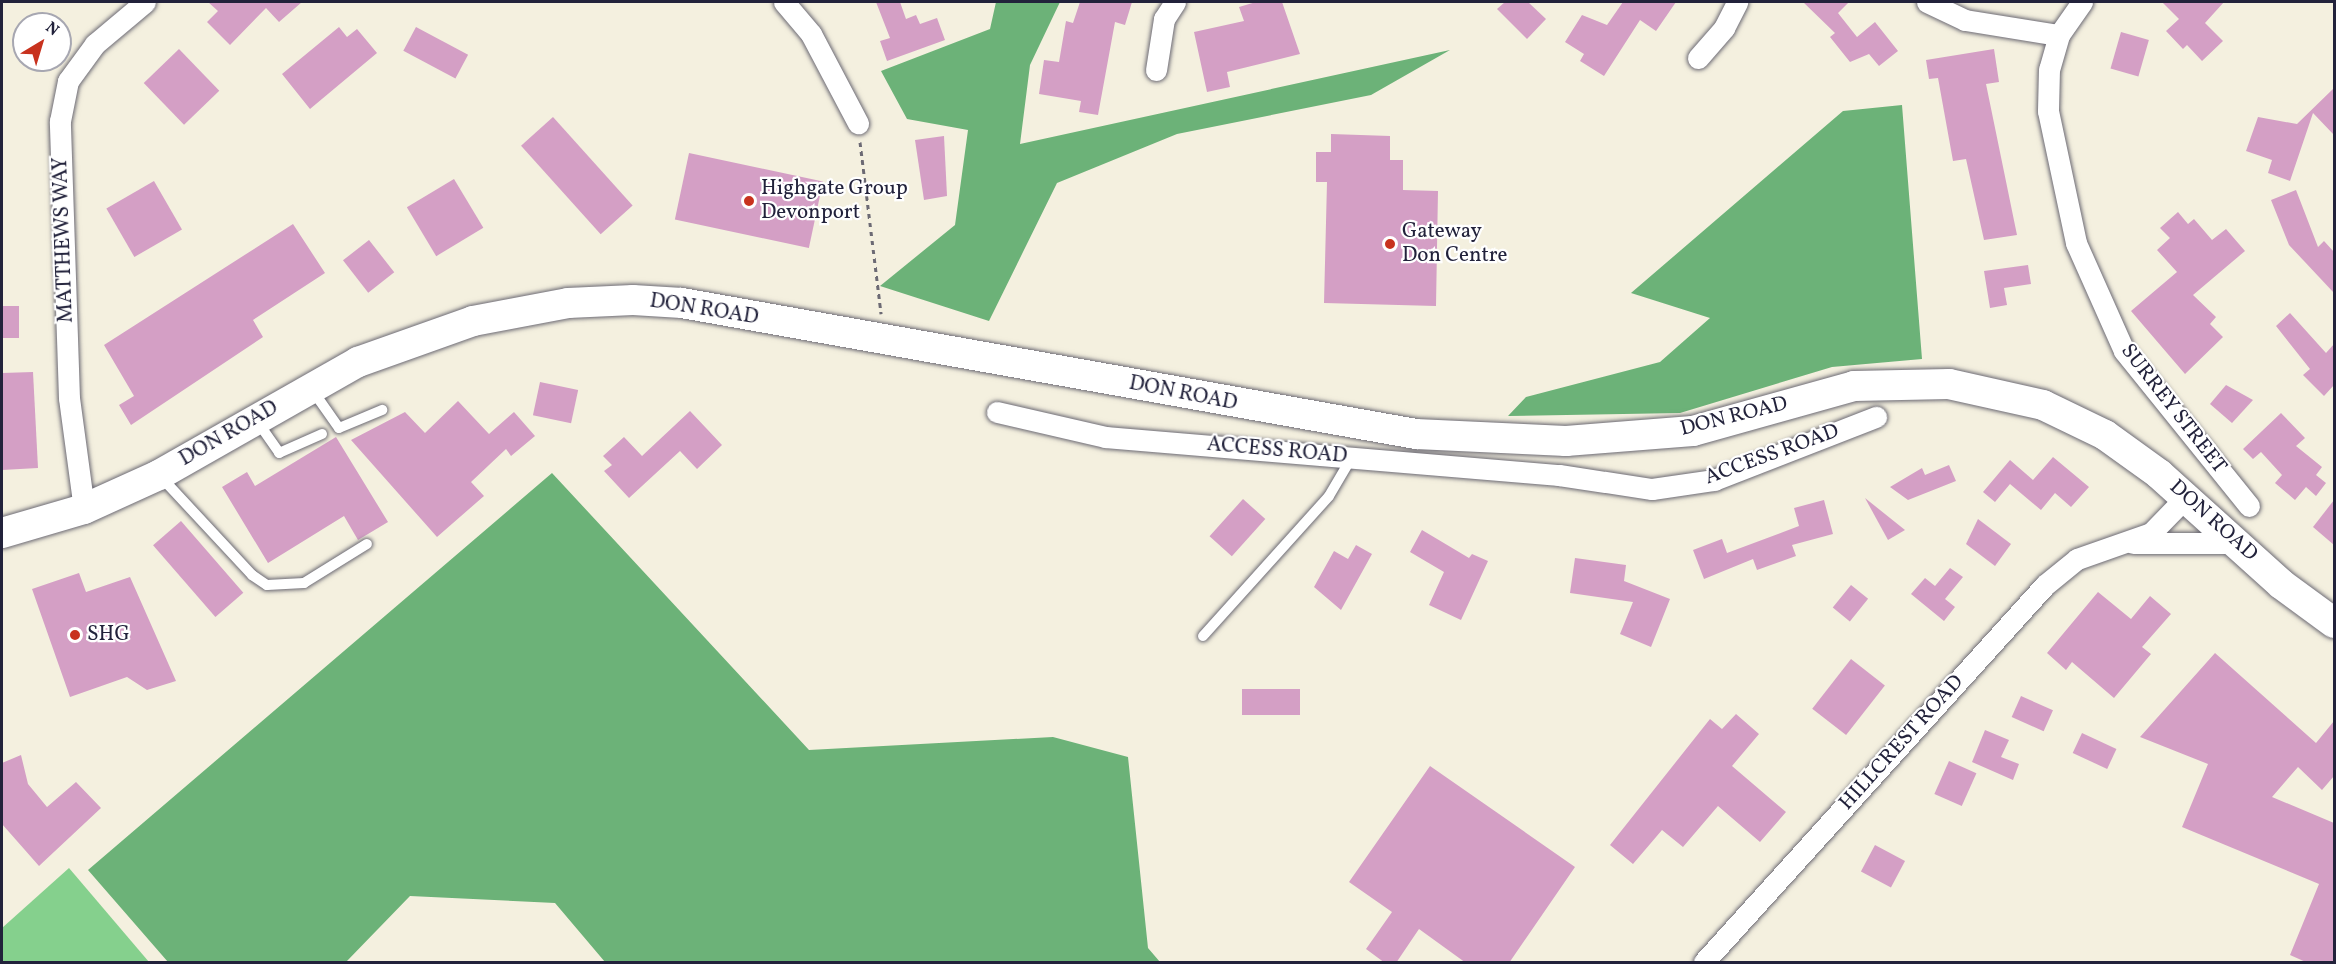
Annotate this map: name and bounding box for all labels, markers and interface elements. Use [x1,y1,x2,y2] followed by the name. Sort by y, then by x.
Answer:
[12,12,72,72] north arrow
[40,17,63,42] text: N
[49,156,79,324] street label: MATTHEWS WAY
[761,176,908,226] place label: Highgate Group Devonport
[742,194,756,208] marker: Highgate Group Devonport
[1402,219,1508,269] place label: Gateway Don Centre
[1383,237,1397,251] marker: Gateway Don Centre
[648,289,760,331] street label: DON ROAD
[2114,339,2232,479] street label: SURREY STREET
[1127,371,1239,417] street label: DON ROAD
[1678,391,1790,443] street label: DON ROAD
[175,396,283,472] street label: DON ROAD
[1702,419,1842,491] street label: ACCESS ROAD
[1206,432,1348,470] street label: ACCESS ROAD
[2164,475,2262,567] street label: DON ROAD
[87,622,130,648] place label: SHG
[68,628,82,642] marker: SHG
[1834,670,1970,816] street label: HILLCREST ROAD

